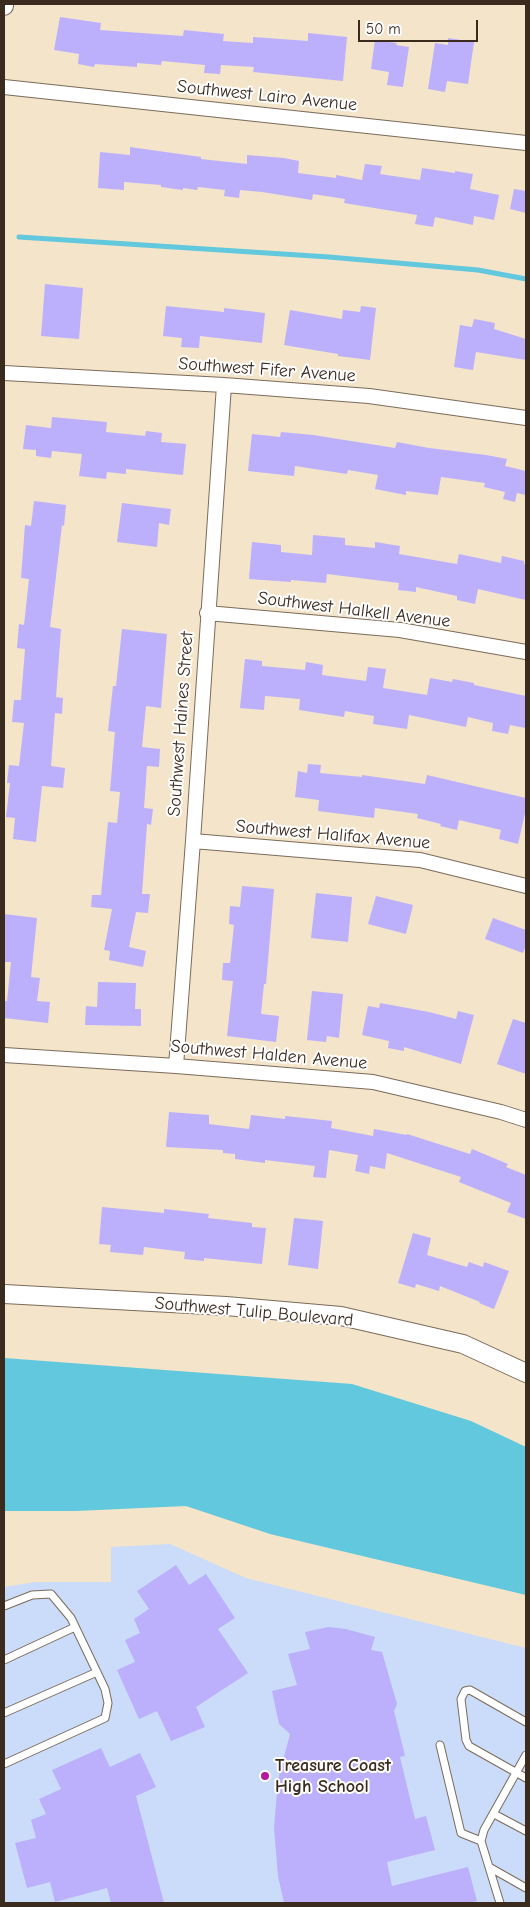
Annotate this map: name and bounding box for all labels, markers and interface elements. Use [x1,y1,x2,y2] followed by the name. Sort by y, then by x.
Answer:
[360,10,480,42] scale bar
[366,20,401,38] text: 50 m
[176,76,358,116] street label: Southwest Lairo Avenue
[178,353,356,387] street label: Southwest Fifer Avenue
[256,587,452,633] street label: Southwest Halkell Avenue
[164,631,198,817] street label: Southwest Haines Street
[235,816,431,854] street label: Southwest Halifax Avenue
[170,1036,368,1074] street label: Southwest Halden Avenue
[154,1293,354,1331] street label: Southwest Tulip Boulevard
[275,1755,391,1798] place label: Treasure Coast High School
[259,1770,271,1782] marker: Treasure Coast High School

